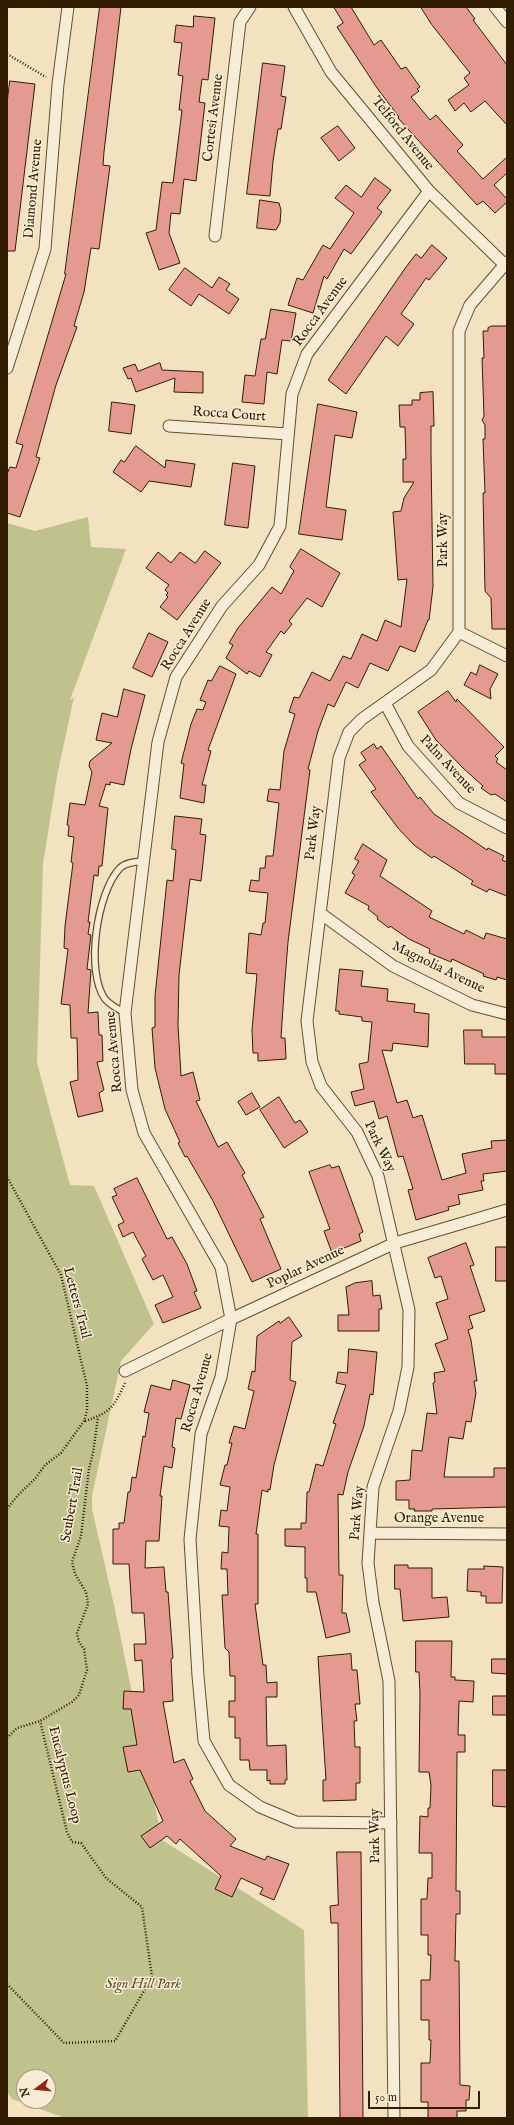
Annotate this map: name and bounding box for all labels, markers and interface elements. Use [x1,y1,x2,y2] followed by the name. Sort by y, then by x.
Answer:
[200,73,228,163] street label: Cortesi Avenue
[367,94,437,174] street label: Telford Avenue
[21,138,47,240] street label: Diamond Avenue
[290,274,352,350] street label: Rocca Avenue
[192,404,266,426] street label: Rocca Court
[436,513,452,567] street label: Park Way
[158,596,216,674] street label: Rocca Avenue
[415,732,479,798] street label: Palm Avenue
[302,805,326,861] street label: Park Way
[389,938,487,998] street label: Magnolia Avenue
[103,1010,127,1094] street label: Rocca Avenue
[359,1119,399,1175] street label: Park Way
[264,1243,348,1293] street label: Poplar Avenue
[58,1265,94,1341] street label: Letters Trail
[179,1351,217,1435] street label: Rocca Avenue
[58,1466,88,1544] street label: Seubert Trail
[347,1485,369,1541] street label: Park Way
[394,1511,484,1527] street label: Orange Avenue
[44,1724,84,1826] street label: Eucalyptus Loop
[367,1808,385,1864] street label: Park Way
[105,1977,181,1993] park label: Sign Hill Park
[16,2069,56,2109] north arrow
[370,2083,482,2109] scale bar
[17,2086,33,2099] text: N
[375,2090,397,2105] text: 50 m

